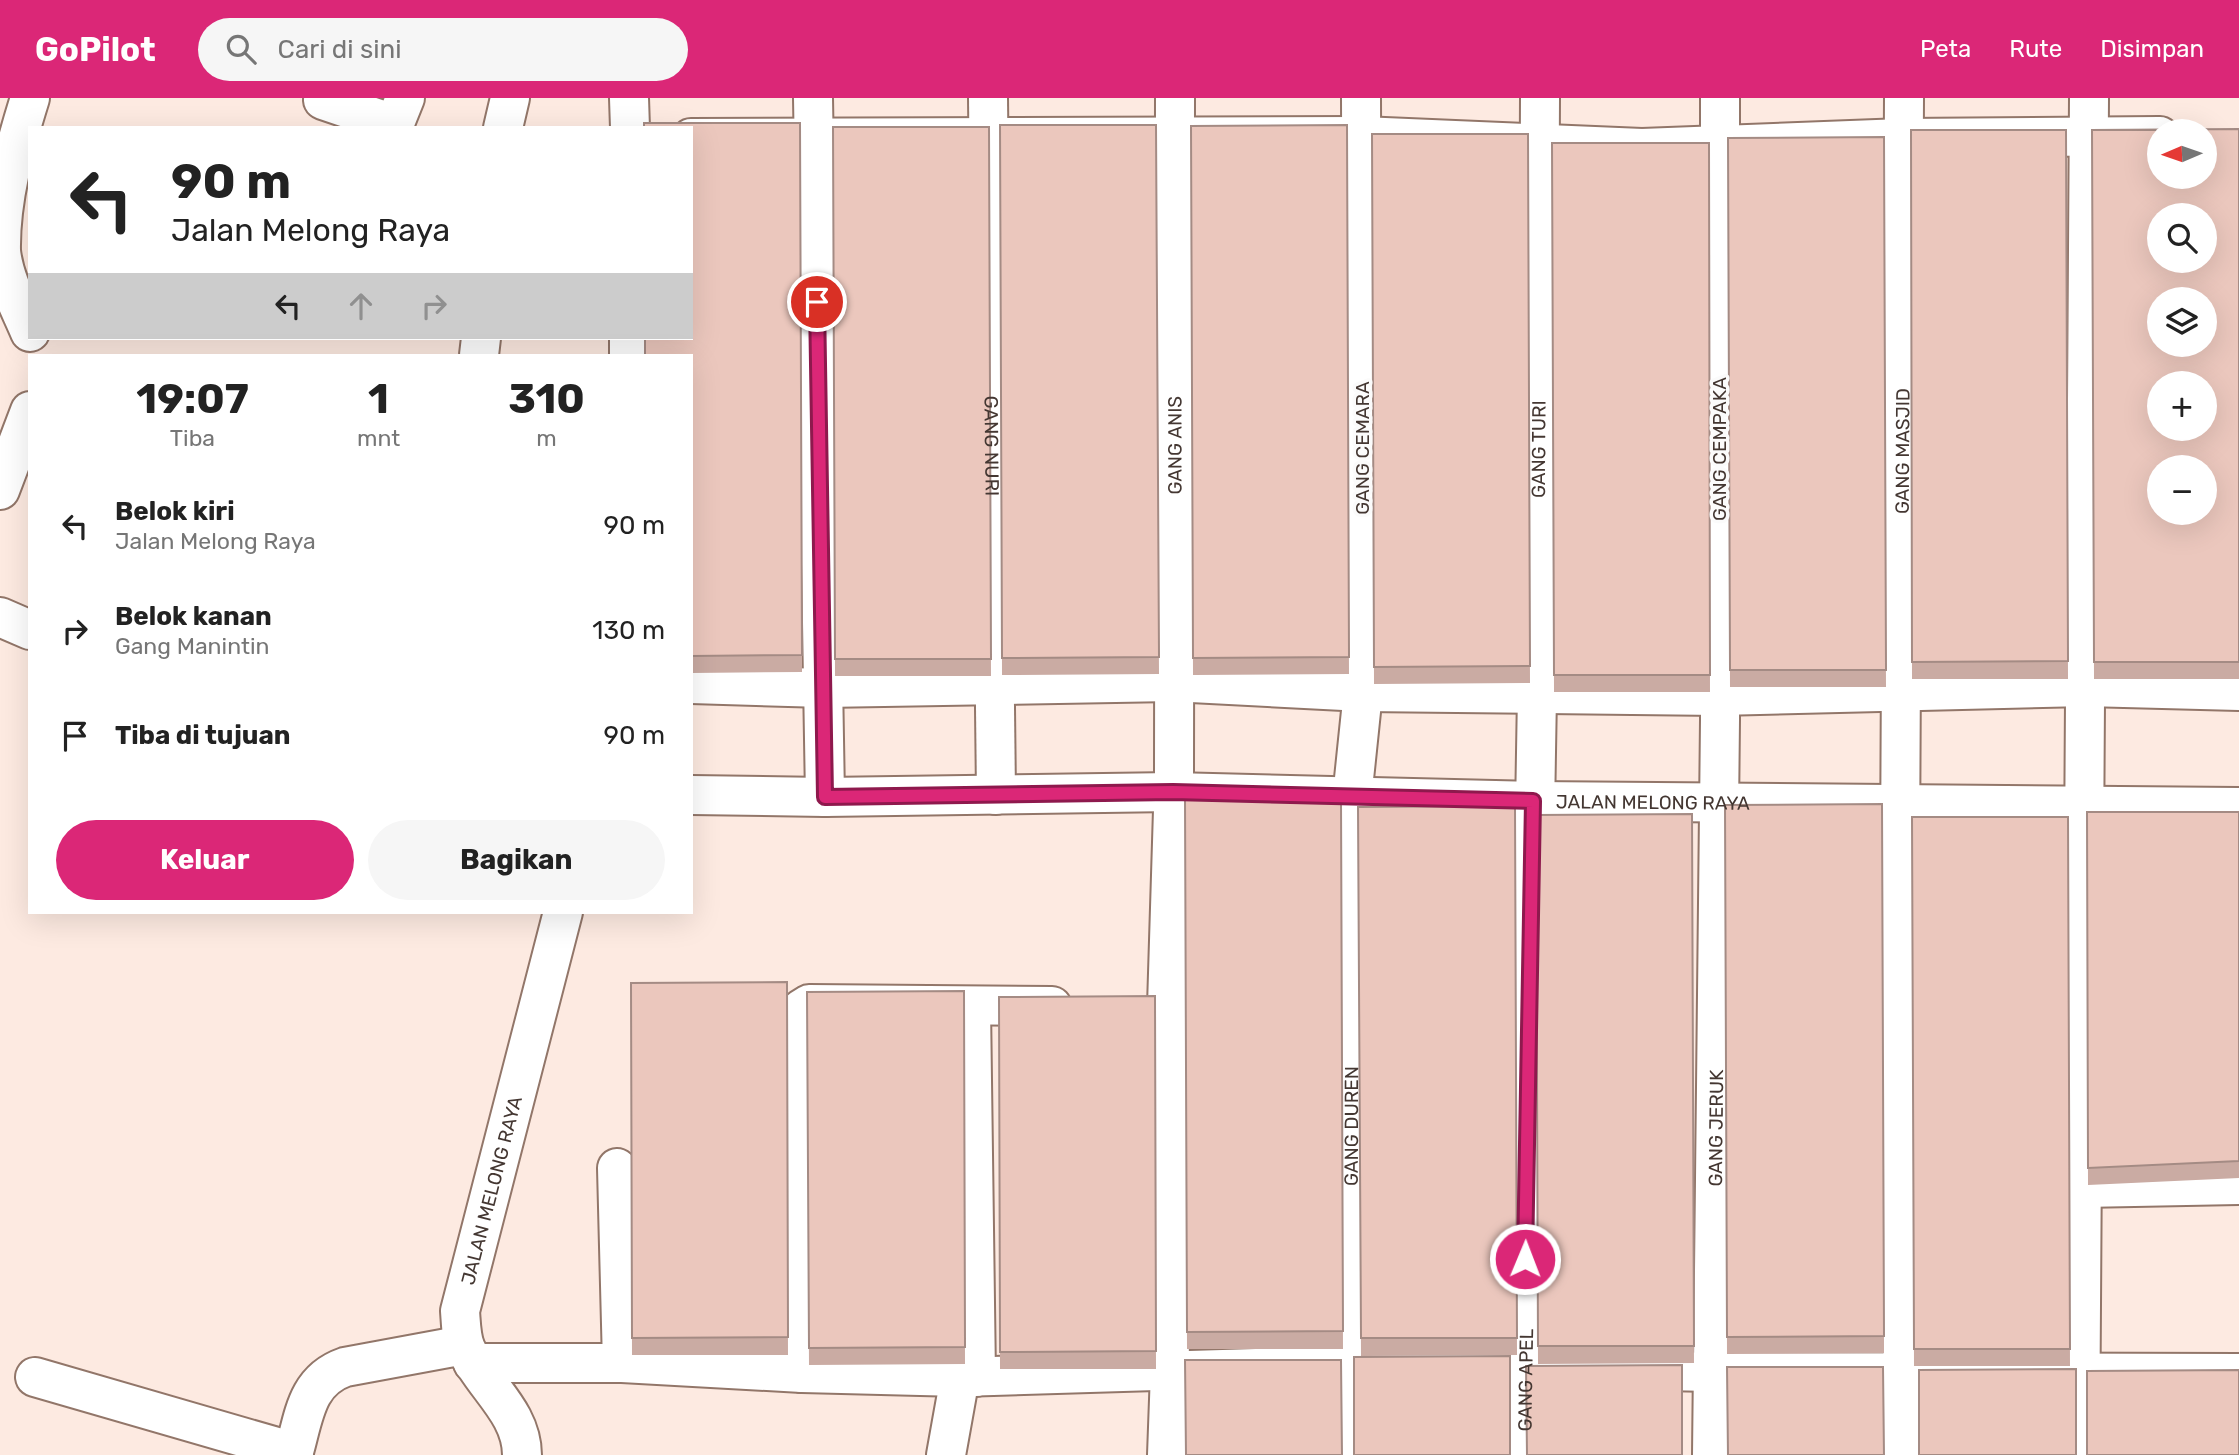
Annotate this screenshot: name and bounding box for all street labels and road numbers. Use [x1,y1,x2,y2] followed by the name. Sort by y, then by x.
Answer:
[1708,377,1731,521] street label: GANG CEMPAKA
[1351,381,1374,515] street label: GANG CEMARA
[1890,388,1914,514] street label: GANG MASJID
[980,396,1004,496] street label: GANG NURI
[1163,396,1186,495] street label: GANG ANIS
[1526,400,1550,498] street label: GANG TURI
[1556,790,1750,814] street label: JALAN MELONG RAYA
[1339,1066,1363,1186] street label: GANG DUREN
[1703,1069,1728,1187] street label: GANG JERUK
[456,1093,527,1287] street label: JALAN MELONG RAYA
[1513,1328,1538,1432] street label: GANG APEL

